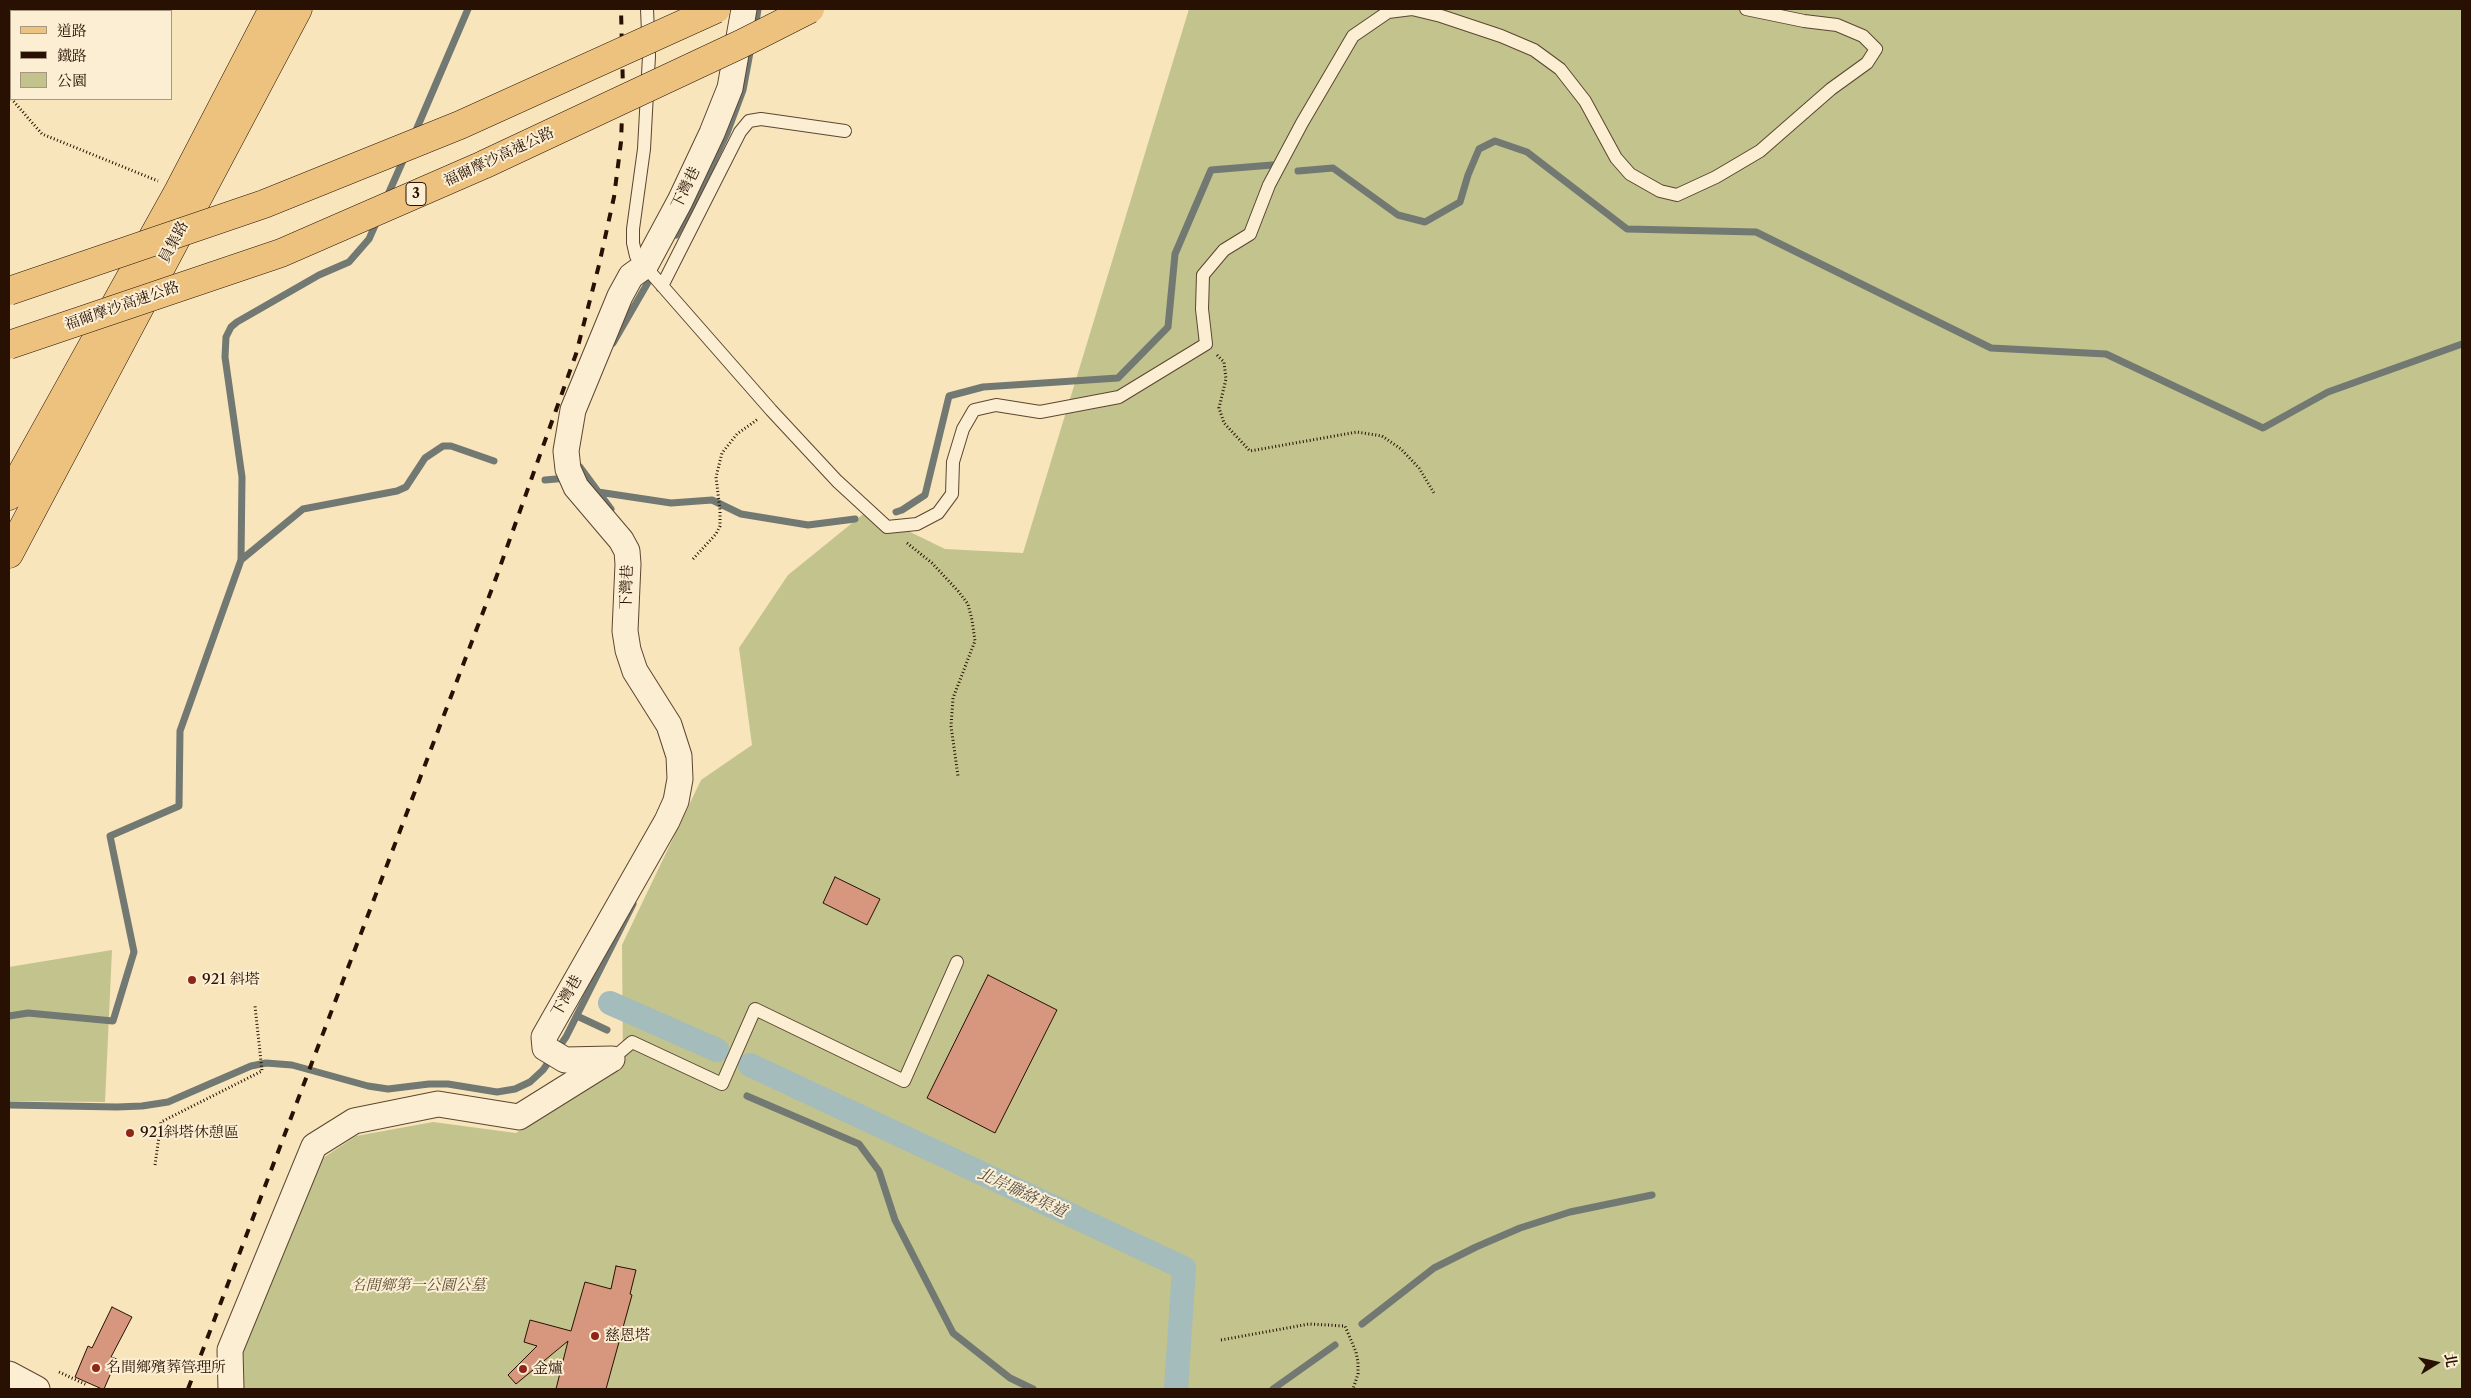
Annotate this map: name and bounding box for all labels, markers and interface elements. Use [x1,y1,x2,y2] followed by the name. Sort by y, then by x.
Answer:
[10,10,172,100] legend
[57,21,87,40] text: 道路
[57,46,87,65] text: 鐵路
[57,71,87,90] text: 公園
[441,123,557,191] street label: 福爾摩沙高速公路
[668,164,704,212] street label: 下灣巷
[406,182,426,205] road number: 3
[155,218,193,266] street label: 員集路
[62,278,182,334] street label: 福爾摩沙高速公路
[617,564,637,610] street label: 下灣巷
[202,971,260,989] place label: 921 斜塔
[548,972,586,1020] street label: 下灣巷
[186,974,198,986] marker: 921 斜塔
[140,1124,239,1142] place label: 921斜塔休憩區
[124,1127,136,1139] marker: 921斜塔休憩區
[974,1164,1070,1222] water label: 北岸聯絡渠道
[351,1277,485,1295] park label: 名間鄉第一公園公墓
[605,1327,650,1345] place label: 慈恩塔
[589,1330,601,1342] marker: 慈恩塔
[2411,1338,2461,1388] north arrow
[2441,1352,2461,1369] text: 北
[106,1359,226,1377] place label: 名間鄉殯葬管理所
[533,1360,563,1378] place label: 金爐
[90,1362,102,1374] marker: 名間鄉殯葬管理所
[517,1363,529,1375] marker: 金爐

